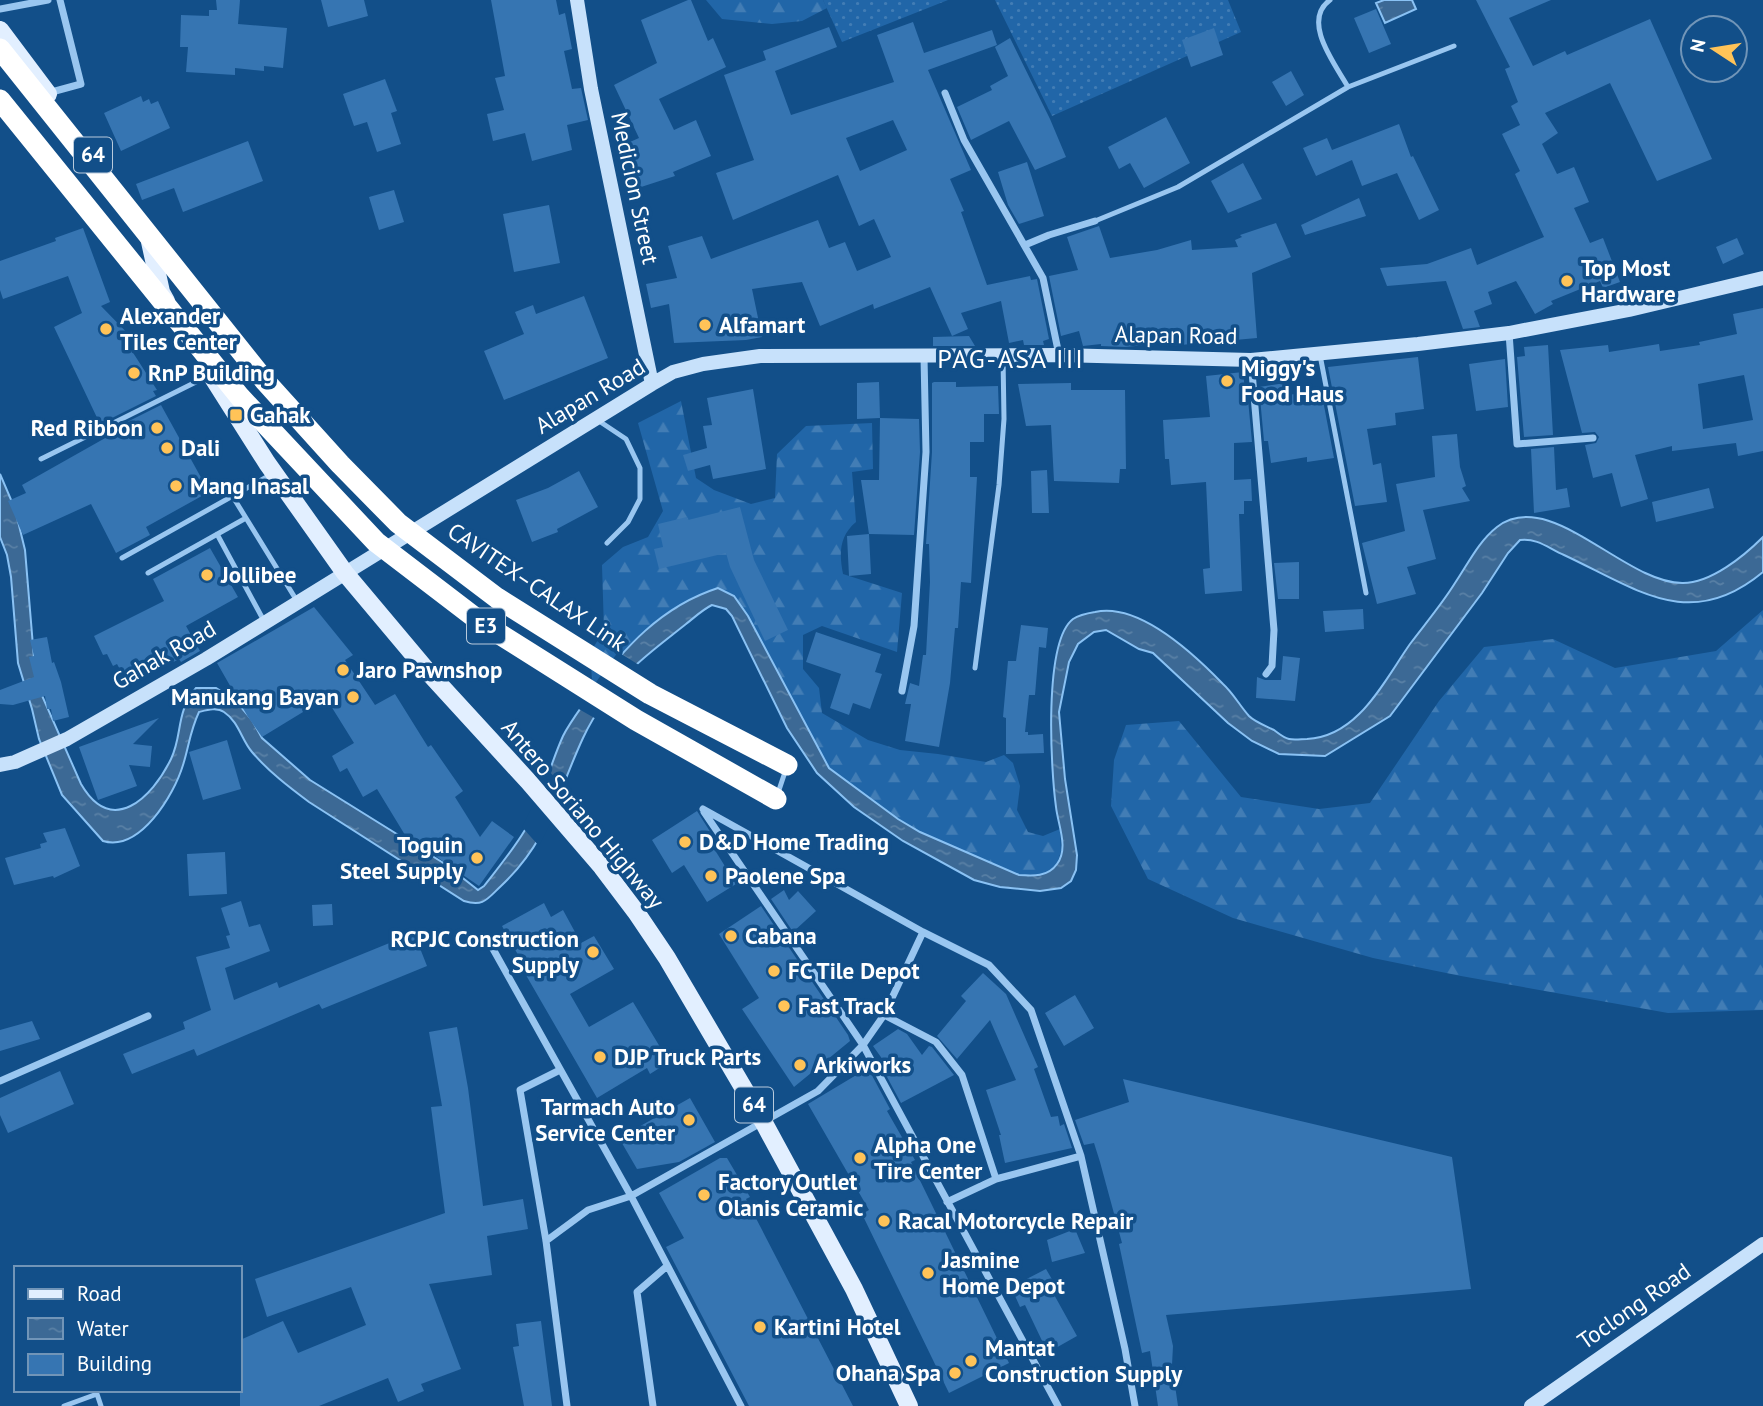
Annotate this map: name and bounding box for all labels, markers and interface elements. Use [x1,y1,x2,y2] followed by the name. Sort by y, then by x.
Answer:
[1679,14,1749,84] north arrow
[1684,37,1710,54] text: N
[605,109,666,267] street label: Medicion Street
[74,138,112,172] road number: 64
[1581,253,1676,308] place label: Top Most Hardware
[1559,273,1575,289] marker: Top Most Hardware
[120,301,238,356] place label: Alexander Tiles Center
[719,310,805,339] place label: Alfamart
[697,317,713,333] marker: Alfamart
[1114,319,1238,350] street label: Alapan Road
[98,321,114,337] marker: Alexander Tiles Center
[937,342,1085,375] district label: PAG-ASA III
[530,352,650,440] street label: Alapan Road
[1241,353,1344,408] place label: Miggy's Food Haus
[148,358,275,387] place label: RnP Building
[126,365,142,381] marker: RnP Building
[1219,373,1235,389] marker: Miggy's Food Haus
[250,400,311,429] place label: Gahak
[228,407,244,423] marker: Gahak
[31,413,143,442] place label: Red Ribbon
[149,420,165,436] marker: Red Ribbon
[181,433,220,462] place label: Dali
[159,440,175,456] marker: Dali
[190,471,309,500] place label: Mang Inasal
[168,478,184,494] marker: Mang Inasal
[442,516,632,657] street label: CAVITEX–CALAX Link
[220,560,296,589] place label: Jollibee
[199,567,215,583] marker: Jollibee
[467,608,505,644] road number: E3
[107,613,221,696] street label: Gahak Road
[356,655,502,684] place label: Jaro Pawnshop
[335,662,351,678] marker: Jaro Pawnshop
[171,682,339,711] place label: Manukang Bayan
[345,689,361,705] marker: Manukang Bayan
[496,713,671,914] street label: Antero Soriano Highway
[699,827,889,856] place label: D&D Home Trading
[340,830,464,885] place label: Toguin Steel Supply
[677,834,693,850] marker: D&D Home Trading
[469,850,485,866] marker: Toguin Steel Supply
[725,861,846,890] place label: Paolene Spa
[703,868,719,884] marker: Paolene Spa
[745,921,817,950] place label: Cabana
[391,924,580,979] place label: RCPJC Construction Supply
[723,928,739,944] marker: Cabana
[585,944,601,960] marker: RCPJC Construction Supply
[788,956,920,985] place label: FC Tile Depot
[766,963,782,979] marker: FC Tile Depot
[798,991,896,1020] place label: Fast Track
[776,998,792,1014] marker: Fast Track
[614,1042,761,1071] place label: DJP Truck Parts
[592,1049,608,1065] marker: DJP Truck Parts
[814,1050,912,1079] place label: Arkiworks
[792,1057,808,1073] marker: Arkiworks
[735,1088,773,1122] road number: 64
[535,1092,676,1147] place label: Tarmach Auto Service Center
[681,1112,697,1128] marker: Tarmach Auto Service Center
[874,1130,983,1185] place label: Alpha One Tire Center
[852,1150,868,1166] marker: Alpha One Tire Center
[718,1167,863,1222] place label: Factory Outlet Olanis Ceramic
[696,1187,712,1203] marker: Factory Outlet Olanis Ceramic
[898,1206,1134,1235] place label: Racal Motorcycle Repair
[876,1213,892,1229] marker: Racal Motorcycle Repair
[941,1245,1065,1300] place label: Jasmine Home Depot
[1572,1256,1696,1355] street label: Toclong Road
[920,1265,936,1281] marker: Jasmine Home Depot
[14,1266,242,1392] legend
[77,1280,121,1307] text: Road
[774,1312,901,1341] place label: Kartini Hotel
[77,1315,129,1342] text: Water
[752,1319,768,1335] marker: Kartini Hotel
[985,1333,1183,1388] place label: Mantat Construction Supply
[77,1350,152,1377] text: Building
[963,1353,979,1369] marker: Mantat Construction Supply
[836,1358,941,1387] place label: Ohana Spa
[947,1365,963,1381] marker: Ohana Spa

